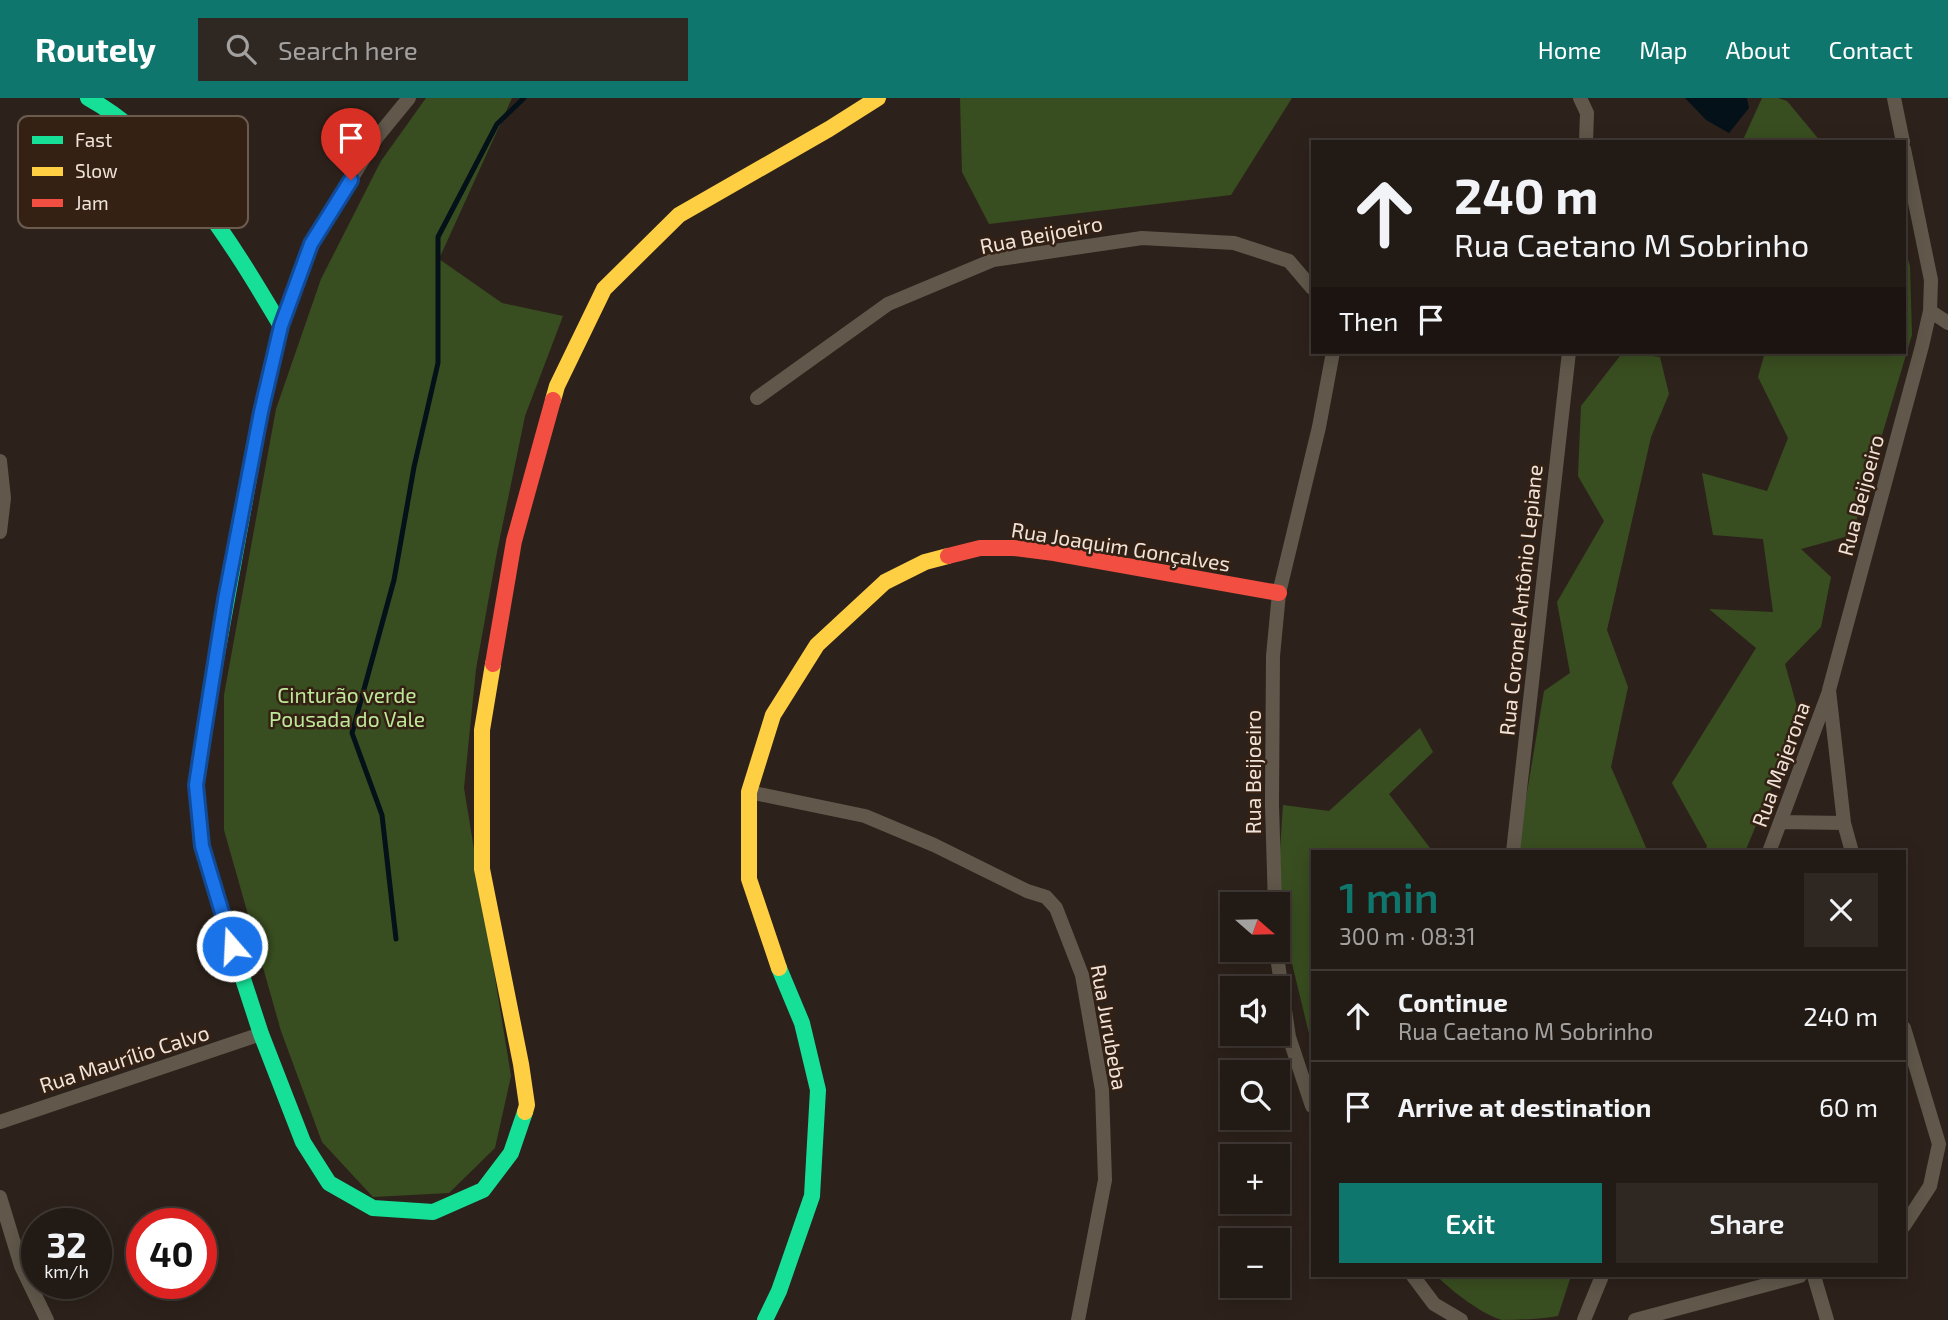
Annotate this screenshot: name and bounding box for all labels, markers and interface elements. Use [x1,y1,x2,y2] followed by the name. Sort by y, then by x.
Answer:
[198,18,688,81] search box
[35,29,156,69] text: Routely
[222,30,260,68] icon: search
[278,34,418,65] text: Search here
[1538,35,1601,64] text: Home
[1639,35,1687,64] text: Map
[1725,35,1791,64] text: About
[1829,35,1913,64] text: Contact
[321,108,381,180] pin
[18,116,248,228] legend
[332,119,370,157] icon: arrive
[75,128,112,151] text: Fast
[75,159,118,182] text: Slow
[1454,165,1598,224] text: 240 m
[1339,168,1430,259] icon: ahead
[75,191,109,214] text: Jam
[978,210,1105,259] street label: Rua Beijoeiro
[1454,225,1809,263] text: Rua Caetano M Sobrinho
[1412,301,1450,339] icon: arrive
[1339,305,1398,336] text: Then
[1832,432,1889,559] street label: Rua Beijoeiro
[1493,463,1547,737] street label: Rua Coronel Antônio Lepiane
[1009,516,1232,578] street label: Rua Joaquim Gonçalves
[269,682,425,731] park label: Cinturão verde Pousada do Vale
[1746,698,1815,830] street label: Rua Majerona
[1240,710,1266,834] street label: Rua Beijoeiro
[1339,871,1439,921] text: 1 min
[1804,873,1878,947] button: close
[1220,892,1290,962] north arrow
[1220,892,1290,1298] map controls
[195,909,269,983] position arrow
[1339,922,1476,950] text: 300 m · 08:31
[1087,962,1133,1092] street label: Rua Jurubeba
[1220,976,1290,1046] button: sound
[1398,986,1508,1017] text: Continue
[1339,997,1377,1035] icon: ahead
[1803,1000,1878,1031] text: 240 m
[1398,1017,1653,1045] text: Rua Caetano M Sobrinho
[36,1019,212,1097] street label: Rua Maurílio Calvo
[1220,1060,1290,1130] button: search
[1339,1088,1377,1126] icon: arrive
[1398,1091,1651,1122] text: Arrive at destination
[1819,1091,1878,1122] text: 60 m
[1220,1144,1290,1214] button: +
[1339,1183,1602,1263] button: Exit
[1616,1183,1878,1263] button: Share
[126,1208,217,1299] speed limit sign: 40
[46,1223,87,1265] text: 32
[1220,1228,1290,1298] button: −
[44,1260,89,1282] text: km/h

